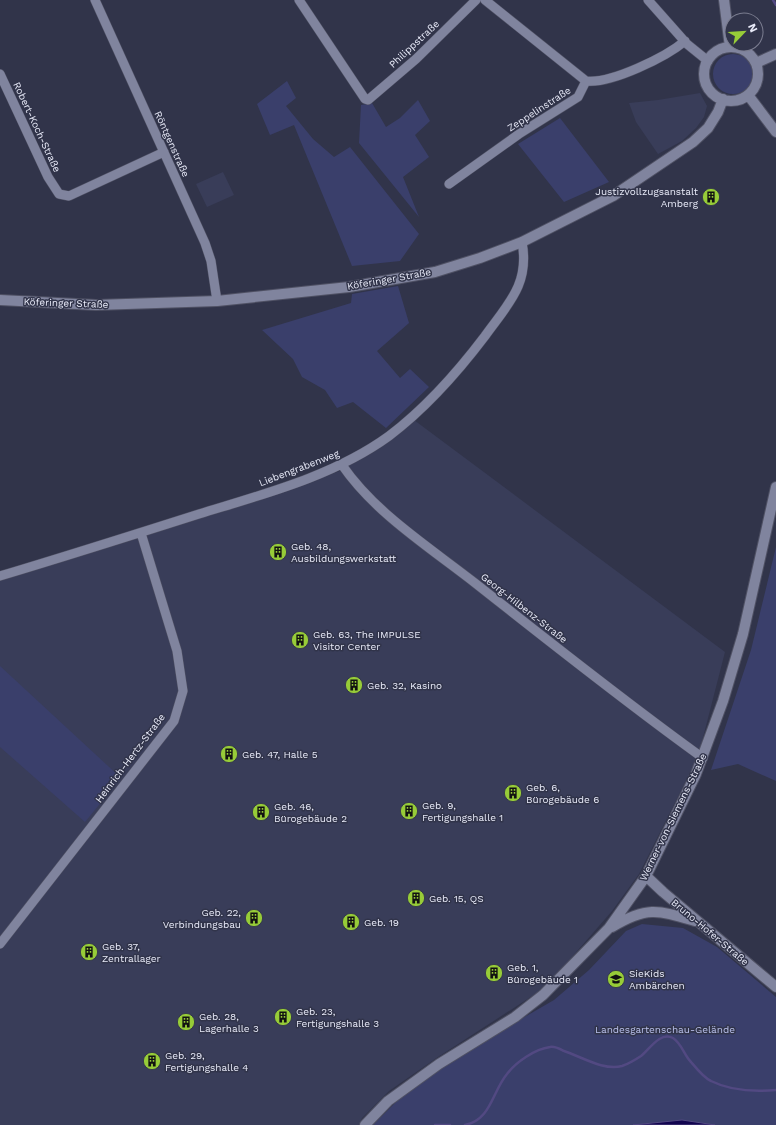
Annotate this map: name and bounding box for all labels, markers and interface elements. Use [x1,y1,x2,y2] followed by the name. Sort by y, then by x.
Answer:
[724,12,764,52] north arrow
[387,18,441,70] street label: Philippstraße
[745,22,760,34] text: N
[11,80,63,174] street label: Robert-Koch-Straße
[505,84,573,134] street label: Zeppelinstraße
[153,109,192,179] street label: Röntgenstraße
[595,186,699,209] place label: Justizvollzugsanstalt Amberg
[701,187,721,207] building icon: Justizvollzugsanstalt Amberg
[346,266,432,292] street label: Köferinger Straße
[23,296,109,310] street label: Köferinger Straße
[257,447,341,488] street label: Liebengrabenweg
[291,541,397,564] place label: Geb. 48, Ausbildungswerkstatt
[268,542,288,562] building icon: Geb. 48, Ausbildungswerkstatt
[479,571,570,645] street label: Georg-Hilbenz-Straße
[313,629,421,652] place label: Geb. 63, The IMPULSE Visitor Center
[290,630,310,650] building icon: Geb. 63, The IMPULSE Visitor Center
[344,675,364,695] building icon: Geb. 32, Kasino
[367,680,442,691] place label: Geb. 32, Kasino
[93,711,167,805] street label: Heinrich-Hertz-Straße
[219,744,239,764] building icon: Geb. 47, Halle 5
[242,749,318,760] place label: Geb. 47, Halle 5
[637,751,709,882] street label: Werner-von-Siemens-Straße
[526,782,599,805] place label: Geb. 6, Bürogebäude 6
[503,783,523,803] building icon: Geb. 6, Bürogebäude 6
[422,800,503,823] place label: Geb. 9, Fertigungshalle 1
[274,801,347,824] place label: Geb. 46, Bürogebäude 2
[399,801,419,821] building icon: Geb. 9, Fertigungshalle 1
[251,802,271,822] building icon: Geb. 46, Bürogebäude 2
[406,888,426,908] building icon: Geb. 15, QS
[429,893,484,904] place label: Geb. 15, QS
[669,897,751,968] street label: Bruno-Hofer-Straße
[163,907,241,930] place label: Geb. 22, Verbindungsbau
[244,908,264,928] building icon: Geb. 22, Verbindungsbau
[341,912,361,932] building icon: Geb. 19
[364,917,399,928] place label: Geb. 19
[102,941,161,964] place label: Geb. 37, Zentrallager
[79,942,99,962] building icon: Geb. 37, Zentrallager
[507,962,578,985] place label: Geb. 1, Bürogebäude 1
[484,963,504,983] building icon: Geb. 1, Bürogebäude 1
[629,968,685,991] place label: SieKids Ambärchen
[606,969,626,989] school or university icon: SieKids Ambärchen
[296,1006,379,1029] place label: Geb. 23, Fertigungshalle 3
[273,1007,293,1027] building icon: Geb. 23, Fertigungshalle 3
[199,1011,259,1034] place label: Geb. 28, Lagerhalle 3
[176,1012,196,1032] building icon: Geb. 28, Lagerhalle 3
[595,1024,735,1035] park label: Landesgartenschau-Gelände
[165,1050,248,1073] place label: Geb. 29, Fertigungshalle 4
[142,1051,162,1071] building icon: Geb. 29, Fertigungshalle 4

